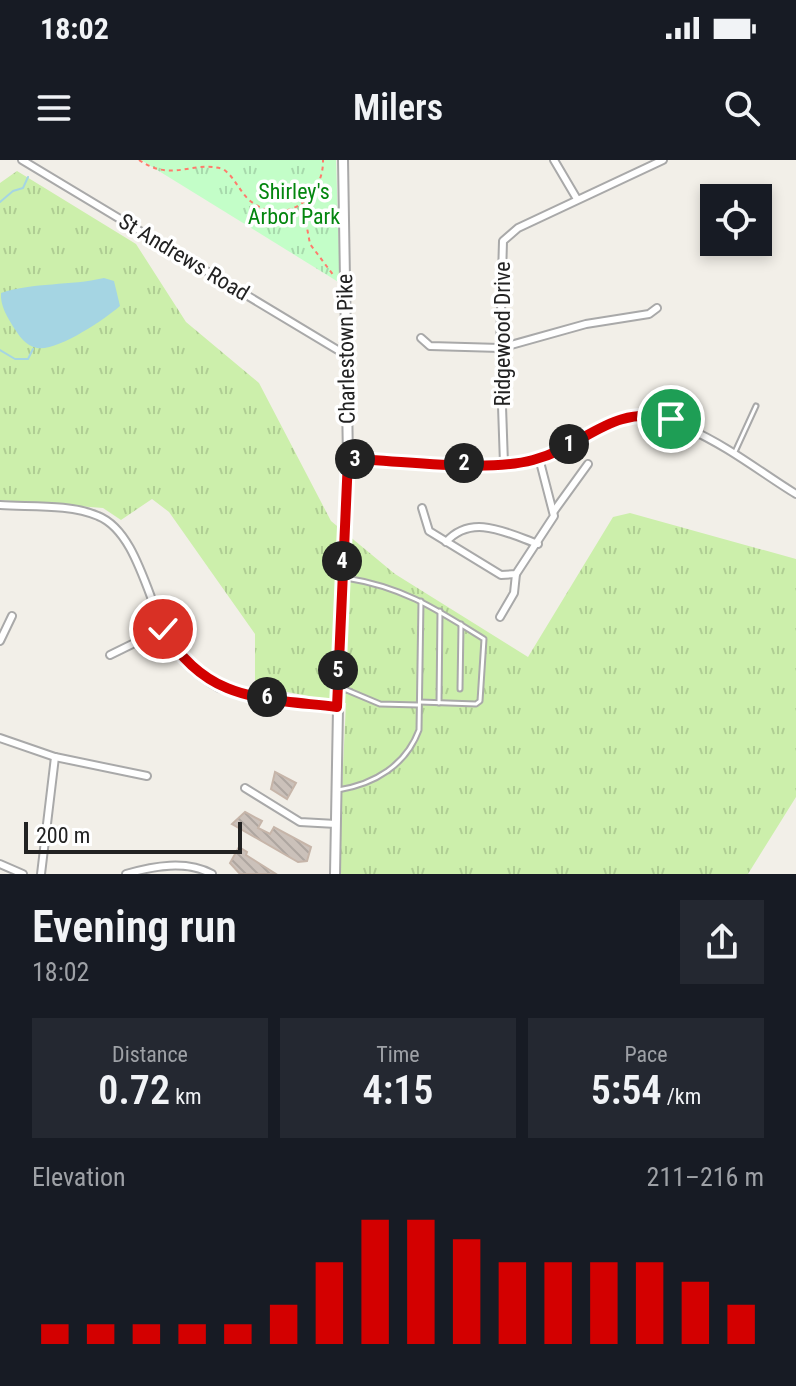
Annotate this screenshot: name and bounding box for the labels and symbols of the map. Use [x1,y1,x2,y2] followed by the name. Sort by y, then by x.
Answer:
[248,179,340,229] park label: Shirley's Arbor Park
[114,208,254,306] street label: St Andrews Road
[490,261,515,407] street label: Ridgewood Drive
[332,274,360,424] street label: Charlestown Pike
[637,385,705,453] pin
[549,424,589,464] pin: 1
[335,439,375,479] pin: 3
[444,443,484,483] pin: 2
[322,541,362,581] pin: 4
[129,595,197,663] pin
[318,650,358,690] pin: 5
[247,677,287,717] pin: 6
[24,818,242,854] scale bar

